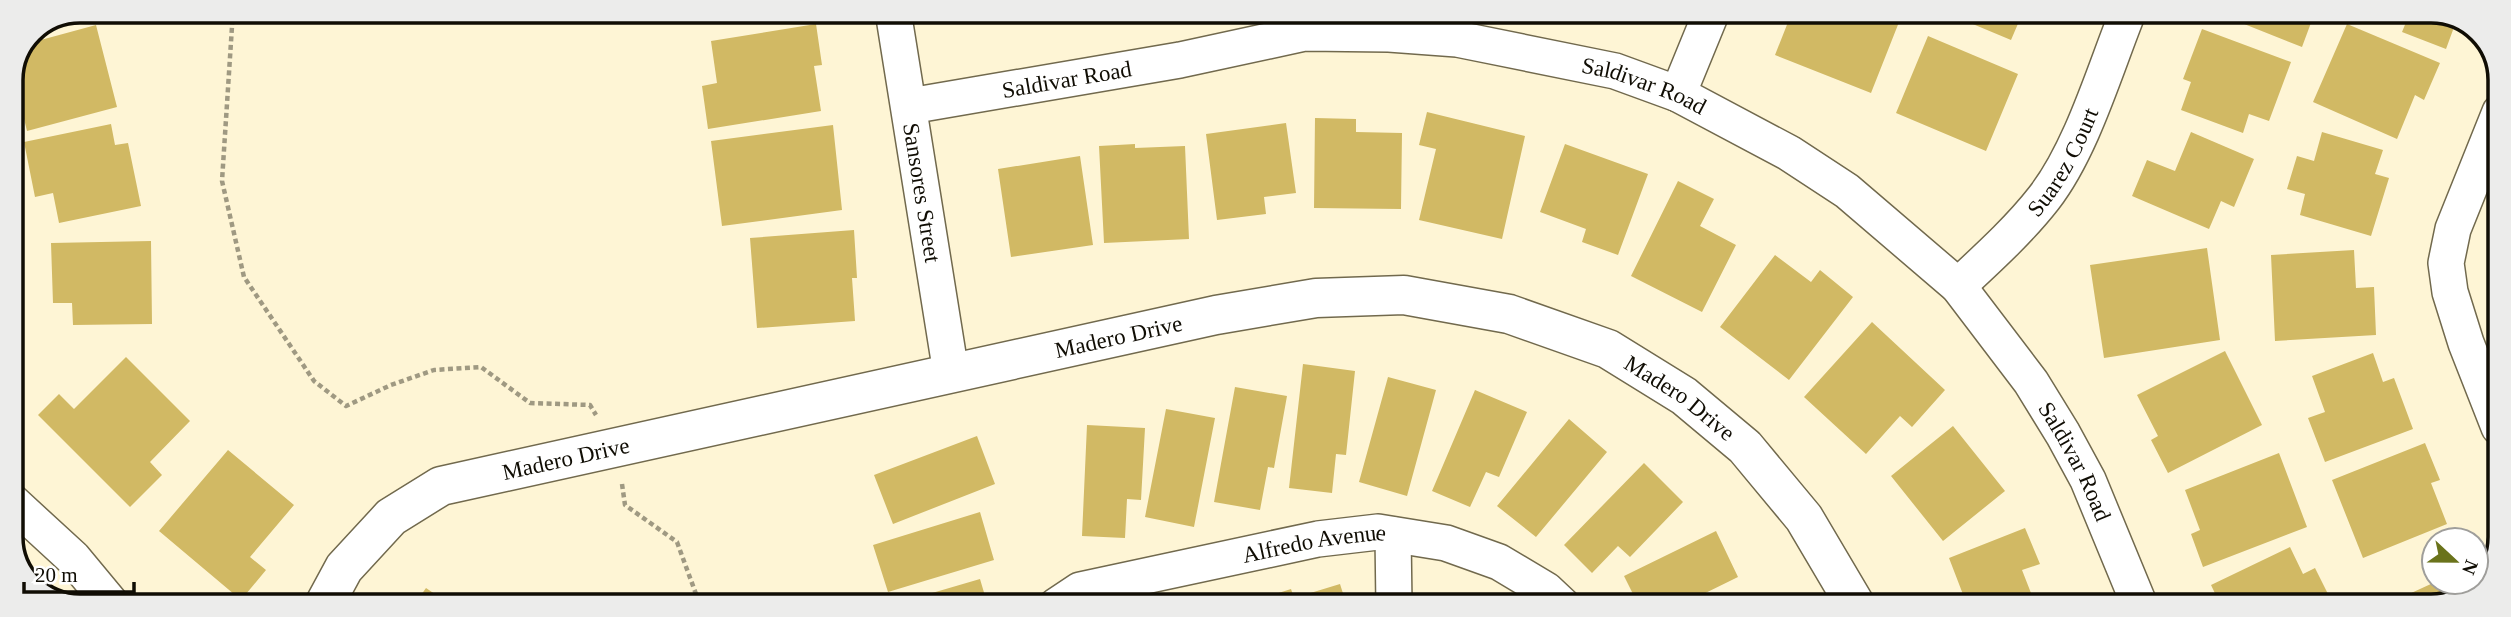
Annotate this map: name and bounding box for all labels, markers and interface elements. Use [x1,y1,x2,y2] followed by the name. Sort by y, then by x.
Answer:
[1579,53,1711,120] street label: Saldivar Road
[1000,56,1134,103] street label: Saldivar Road
[2022,104,2104,221] street label: Suarez Court
[898,121,945,265] street label: Sansores Street
[1053,311,1185,363] street label: Madero Drive
[1620,350,1740,446] street label: Madero Drive
[2033,397,2116,525] street label: Saldivar Road
[500,433,632,485] street label: Madero Drive
[1240,520,1388,568] street label: Alfredo Avenue
[2420,526,2490,596] north arrow
[24,550,135,594] scale bar
[2458,557,2483,578] text: N
[35,563,78,587] text: 20 m

